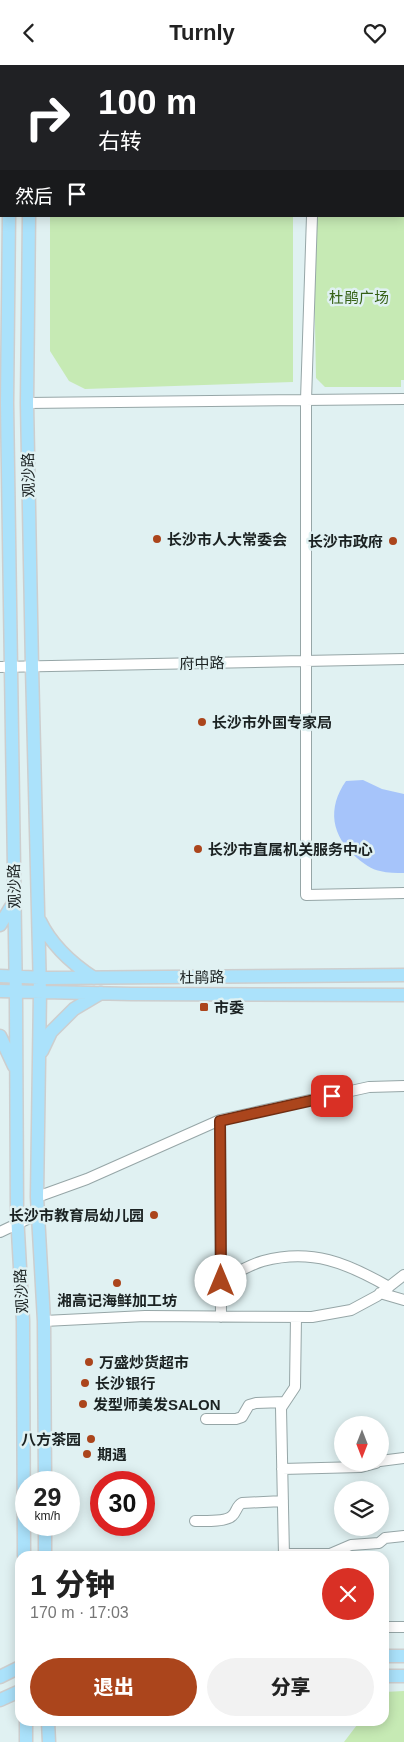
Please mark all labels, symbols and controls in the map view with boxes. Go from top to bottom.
icon: back [15,19,43,47]
icon: heart [361,19,389,47]
text: Turnly [169,20,235,45]
text: 100 m [98,82,197,121]
icon: right [15,85,80,150]
text: 右转 [98,129,142,154]
icon: arrive [63,180,91,208]
text: 然后 [15,186,53,207]
park label: 杜鹃广场 [329,289,389,306]
street label: 观沙路 [19,452,37,498]
place label: 长沙市人大常委会 [167,531,287,548]
marker: 长沙市人大常委会 [151,533,163,545]
place label: 长沙市政府 [308,533,383,550]
marker: 长沙市政府 [387,535,399,547]
street label: 府中路 [179,654,225,672]
place label: 长沙市外国专家局 [212,714,332,731]
marker: 长沙市外国专家局 [196,716,208,728]
place label: 长沙市直属机关服务中心 [208,841,373,858]
marker: 长沙市直属机关服务中心 [192,843,204,855]
street label: 观沙路 [5,863,23,909]
street label: 杜鹃路 [179,968,225,986]
place label: 市委 [214,999,244,1016]
marker: 市委 [198,1001,210,1013]
pin [311,1075,353,1117]
icon: arrive [318,1082,346,1110]
place label: 长沙市教育局幼儿园 [9,1207,144,1224]
marker: 长沙市教育局幼儿园 [148,1209,160,1221]
position arrow [194,1254,246,1306]
street label: 观沙路 [11,1268,31,1314]
marker: 湘高记海鲜加工坊 [111,1277,123,1289]
place label: 湘高记海鲜加工坊 [57,1292,177,1309]
place label: 万盛炒货超市 [99,1354,189,1371]
marker: 万盛炒货超市 [83,1356,95,1368]
place label: 长沙银行 [95,1375,155,1392]
marker: 长沙银行 [79,1377,91,1389]
place label: 发型师美发SALON [93,1396,221,1413]
marker: 发型师美发SALON [77,1398,89,1410]
north arrow [334,1416,389,1471]
map controls [334,1416,389,1536]
place label: 八方茶园 [21,1431,81,1448]
marker: 八方茶园 [85,1433,97,1445]
place label: 期遇 [97,1446,127,1463]
marker: 期遇 [81,1448,93,1460]
speed limit sign: 30 [90,1471,155,1536]
button: layers [334,1481,389,1536]
text: 29 [34,1483,61,1511]
text: km/h [34,1509,61,1523]
text: 1 分钟 [30,1568,115,1601]
button: close [322,1568,374,1620]
text: 170 m · 17:03 [30,1604,129,1621]
button: 退出 [30,1658,197,1716]
button: 分享 [207,1658,374,1716]

